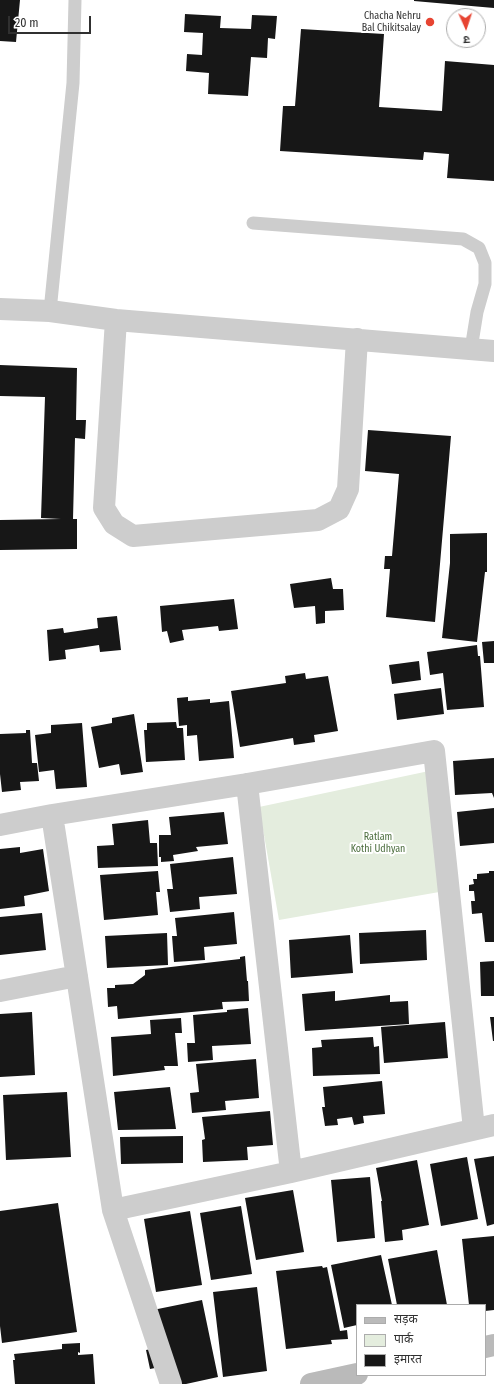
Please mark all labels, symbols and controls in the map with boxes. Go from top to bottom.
scale bar [10,8,93,34]
north arrow [446,8,486,48]
place label: Chacha Nehru Bal Chikitsalay [362,10,421,34]
text: 20 m [15,16,39,30]
marker: Chacha Nehru Bal Chikitsalay [424,16,436,28]
text: उ [463,33,470,46]
park label: Ratlam Kothi Udhyan [351,831,405,854]
legend [356,1304,486,1376]
text: सड़क [394,1312,418,1326]
text: पार्क [394,1332,413,1346]
text: इमारत [394,1352,422,1366]

